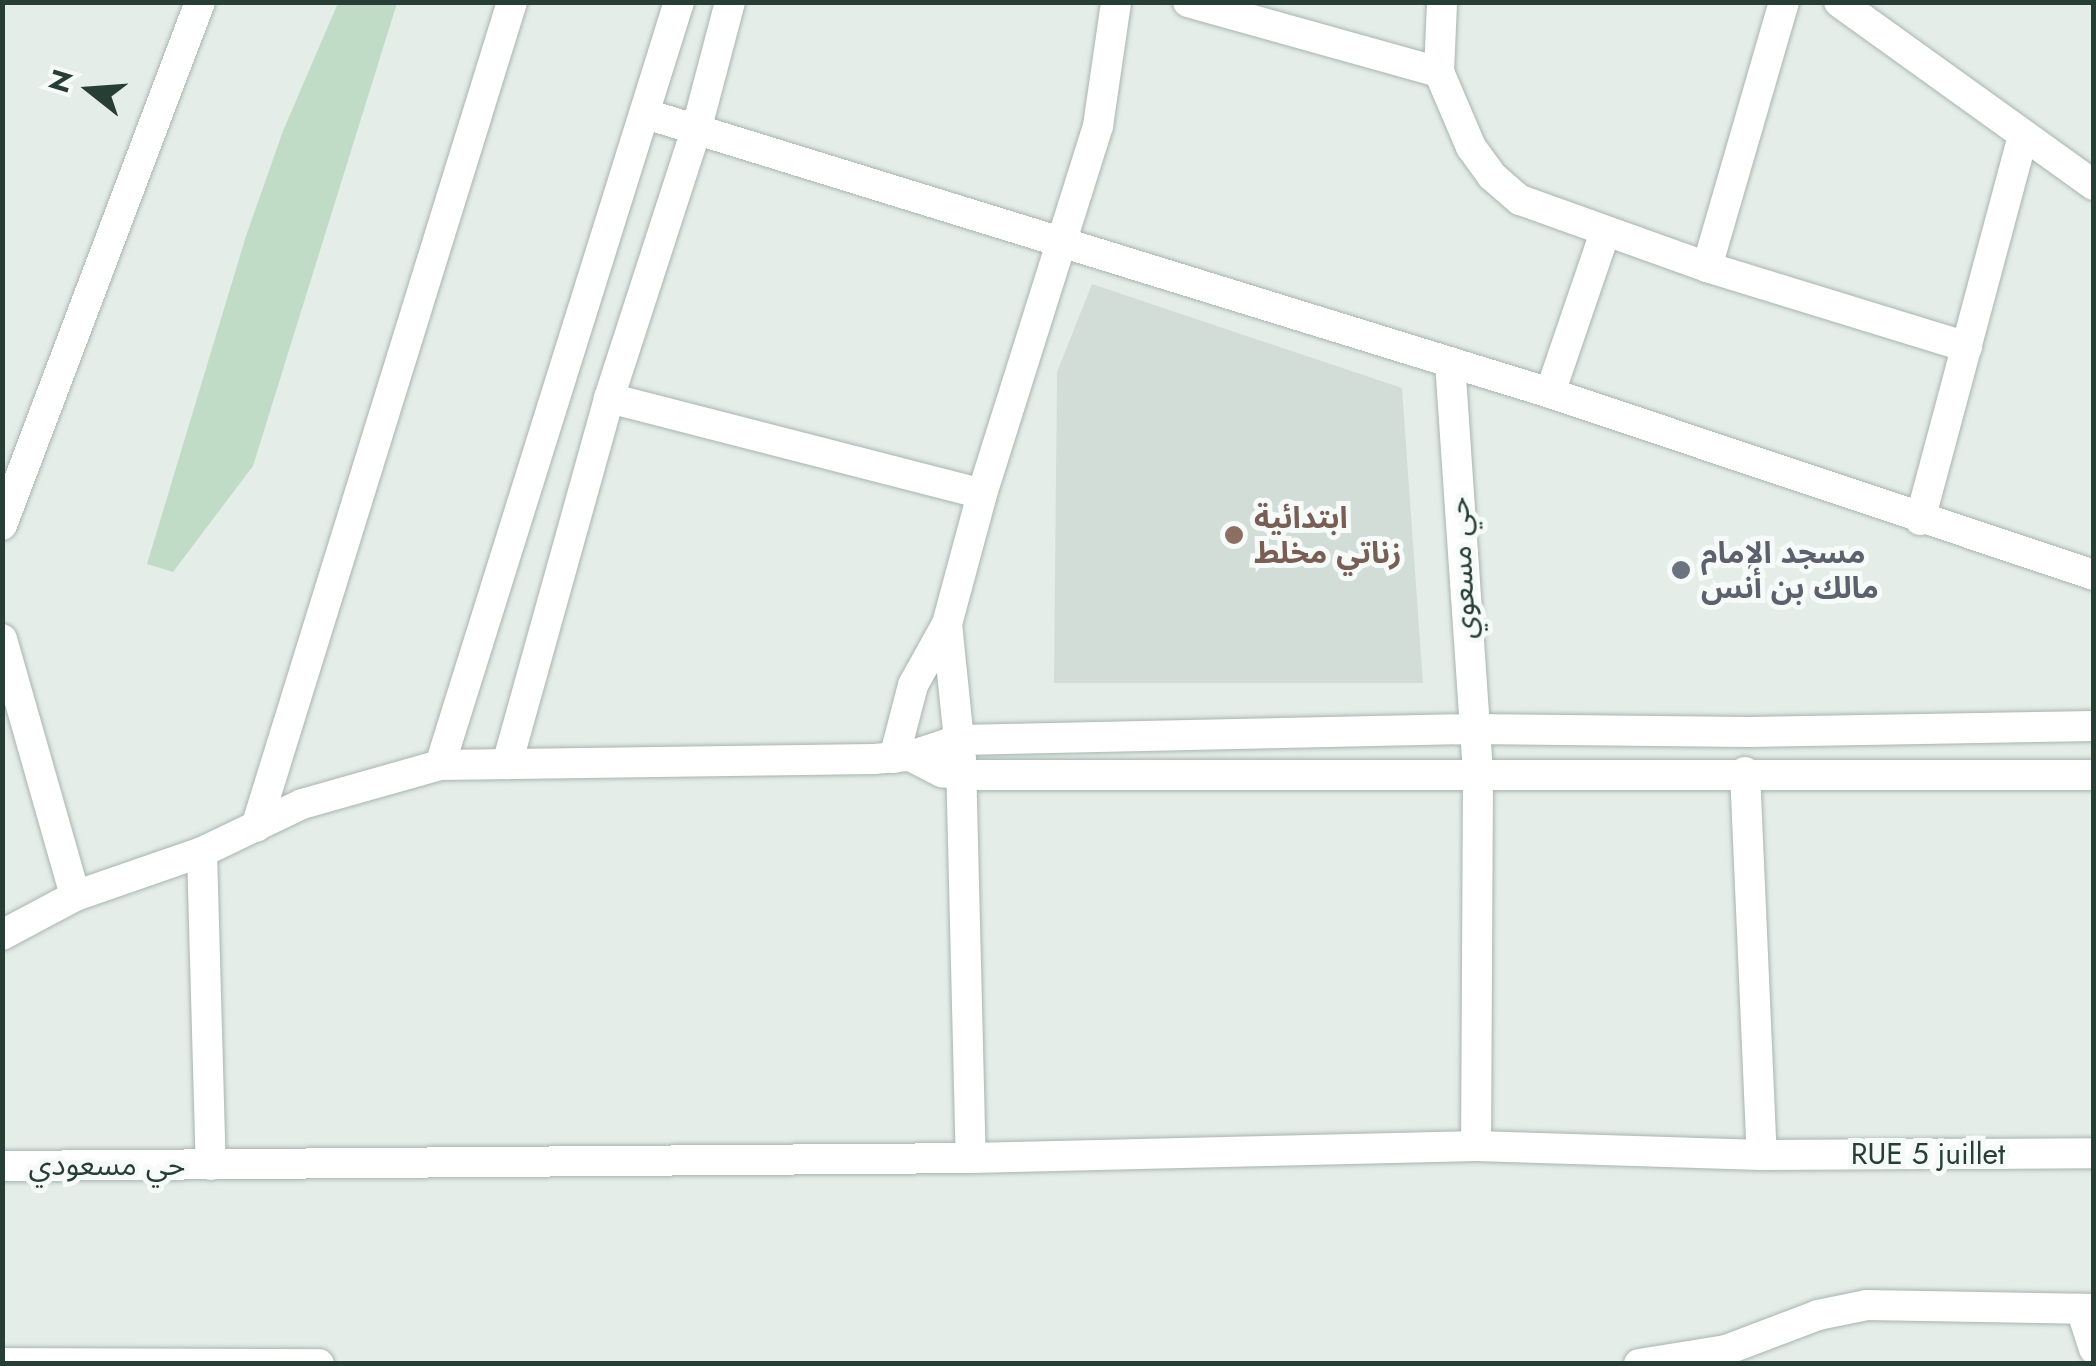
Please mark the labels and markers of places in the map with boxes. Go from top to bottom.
place label: ابتدائية زناتي مخلط [1254,500,1401,570]
marker: ابتدائية زناتي مخلط [1223,524,1245,546]
place label: مسجد الإمام مالك بن أنس [1701,535,1879,606]
marker: مسجد الإمام مالك بن أنس [1670,559,1692,581]

